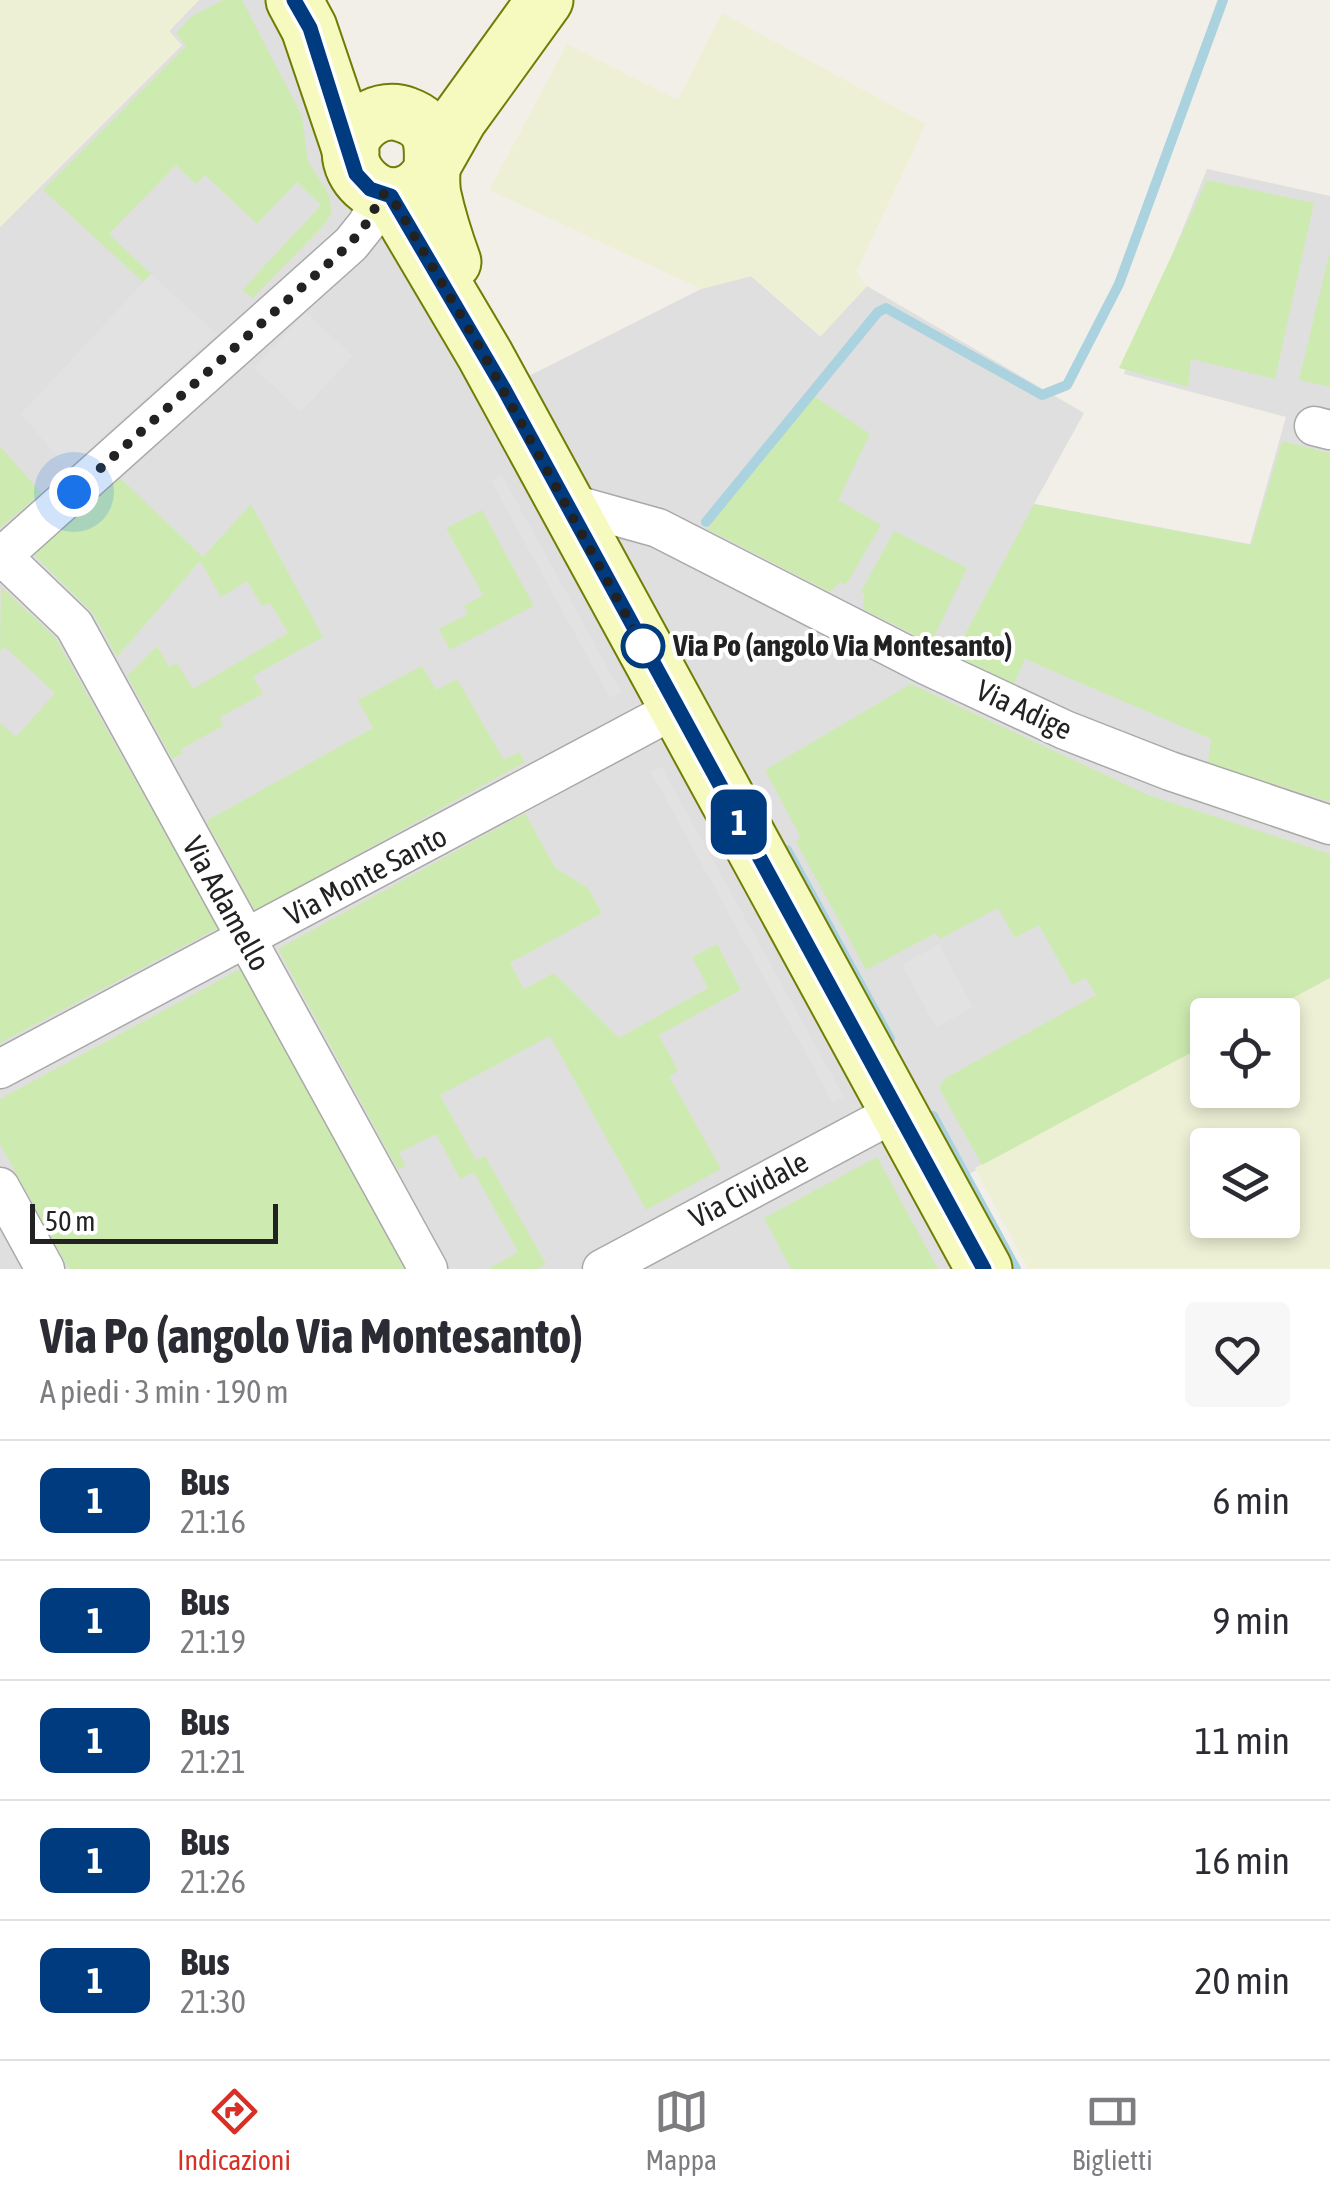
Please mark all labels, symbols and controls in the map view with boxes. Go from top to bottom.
your location [49,467,99,517]
marker: Via Po (angolo Via Montesanto) [622,625,664,667]
place label: Via Po (angolo Via Montesanto) [672,628,1012,662]
street label: Via Adige [971,672,1078,746]
line badge: 1 [706,790,772,854]
text: 1 [731,802,747,842]
street label: Via Monte Santo [279,818,452,932]
street label: Via Adamello [176,831,277,976]
map controls [1190,998,1300,1238]
button: locate [1190,998,1300,1108]
button: layers [1190,1128,1300,1238]
street label: Via Cividale [684,1144,813,1234]
scale bar [30,1199,278,1244]
text: 50 m [45,1205,95,1237]
button: heart [1185,1302,1290,1407]
text: Via Po (angolo Via Montesanto) [40,1308,583,1363]
text: A piedi · 3 min · 190 m [40,1373,289,1410]
text: Bus [180,1460,230,1503]
text: 6 min [1212,1479,1290,1522]
text: 1 [87,1480,103,1520]
text: 21:16 [180,1503,246,1540]
text: Bus [180,1580,230,1623]
text: 9 min [1212,1599,1290,1642]
text: 1 [87,1600,103,1640]
text: 21:19 [180,1623,246,1660]
text: Bus [180,1700,230,1743]
text: 11 min [1195,1719,1290,1762]
text: 1 [87,1720,103,1760]
text: 21:21 [180,1743,246,1780]
text: Bus [180,1820,230,1863]
text: 16 min [1195,1839,1290,1882]
text: 1 [87,1840,103,1880]
text: 21:26 [180,1863,246,1900]
text: Bus [180,1940,230,1983]
text: 20 min [1195,1959,1290,2002]
text: 1 [87,1960,103,2000]
text: 21:30 [180,1983,246,2020]
tab: Indicazioni [177,2084,291,2176]
tab: Mappa [646,2084,717,2176]
tab: Biglietti [1072,2084,1153,2176]

